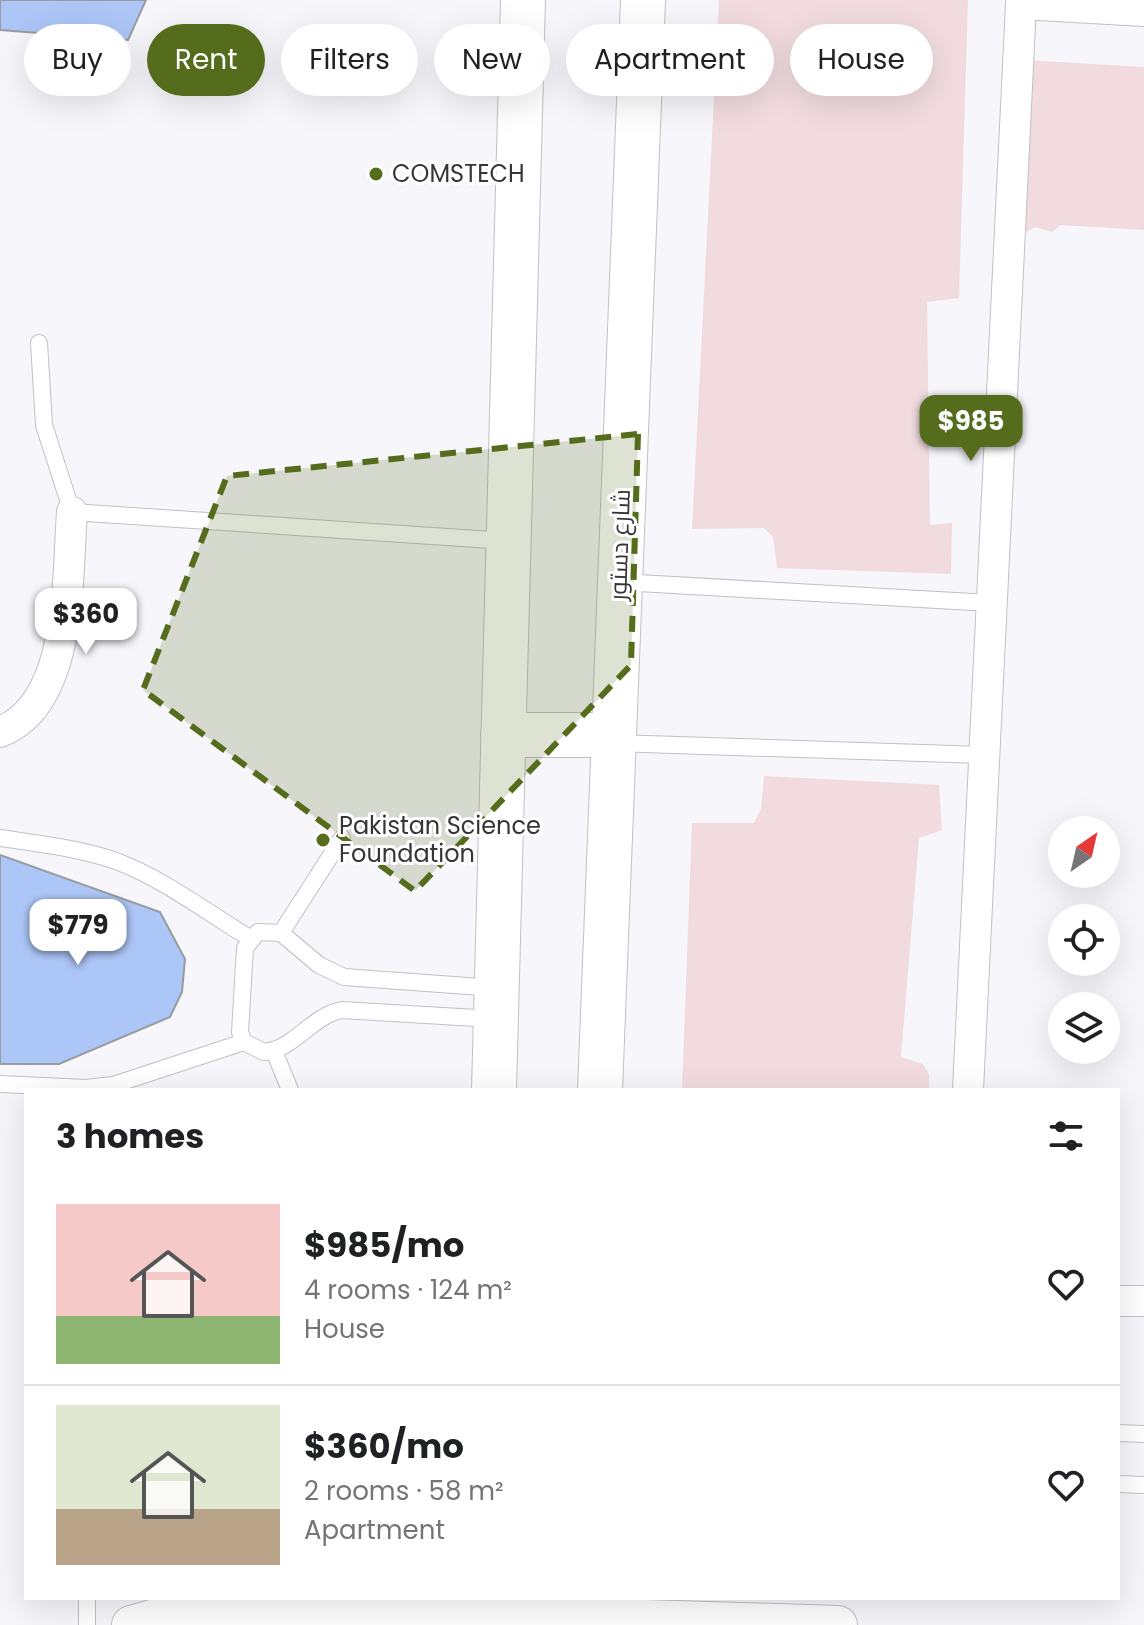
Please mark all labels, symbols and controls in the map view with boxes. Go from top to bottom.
chip: Buy [24,24,131,96]
chip: Rent [147,24,265,96]
chip: Filters [281,24,418,96]
chip: New [434,24,550,96]
chip: Apartment [566,24,774,96]
chip: House [790,24,933,96]
place label: COMSTECH [392,157,525,190]
marker: COMSTECH [367,165,385,183]
pin: $985 [924,395,1018,463]
text: $985 [938,403,1004,439]
street label: شارع دستور [601,489,638,603]
pin: $360 [39,588,133,656]
text: $360 [53,596,119,632]
place label: Pakistan Science Foundation [339,809,541,870]
north arrow [1048,816,1120,888]
map controls [1048,816,1120,1064]
marker: Pakistan Science Foundation [314,831,332,849]
pin: $779 [31,899,125,967]
button: locate [1048,904,1120,976]
text: $779 [48,907,108,943]
button: layers [1048,992,1120,1064]
text: 3 homes [56,1112,204,1160]
icon: filters [1044,1114,1088,1158]
text: $985/mo [304,1221,464,1269]
icon: home [120,1236,216,1332]
icon: heart [1044,1262,1088,1306]
text: 4 rooms · 124 m² [304,1272,512,1308]
text: House [304,1311,385,1347]
text: $360/mo [304,1422,464,1470]
icon: home [120,1437,216,1533]
icon: heart [1044,1463,1088,1507]
text: 2 rooms · 58 m² [304,1473,504,1509]
text: Apartment [304,1512,445,1548]

